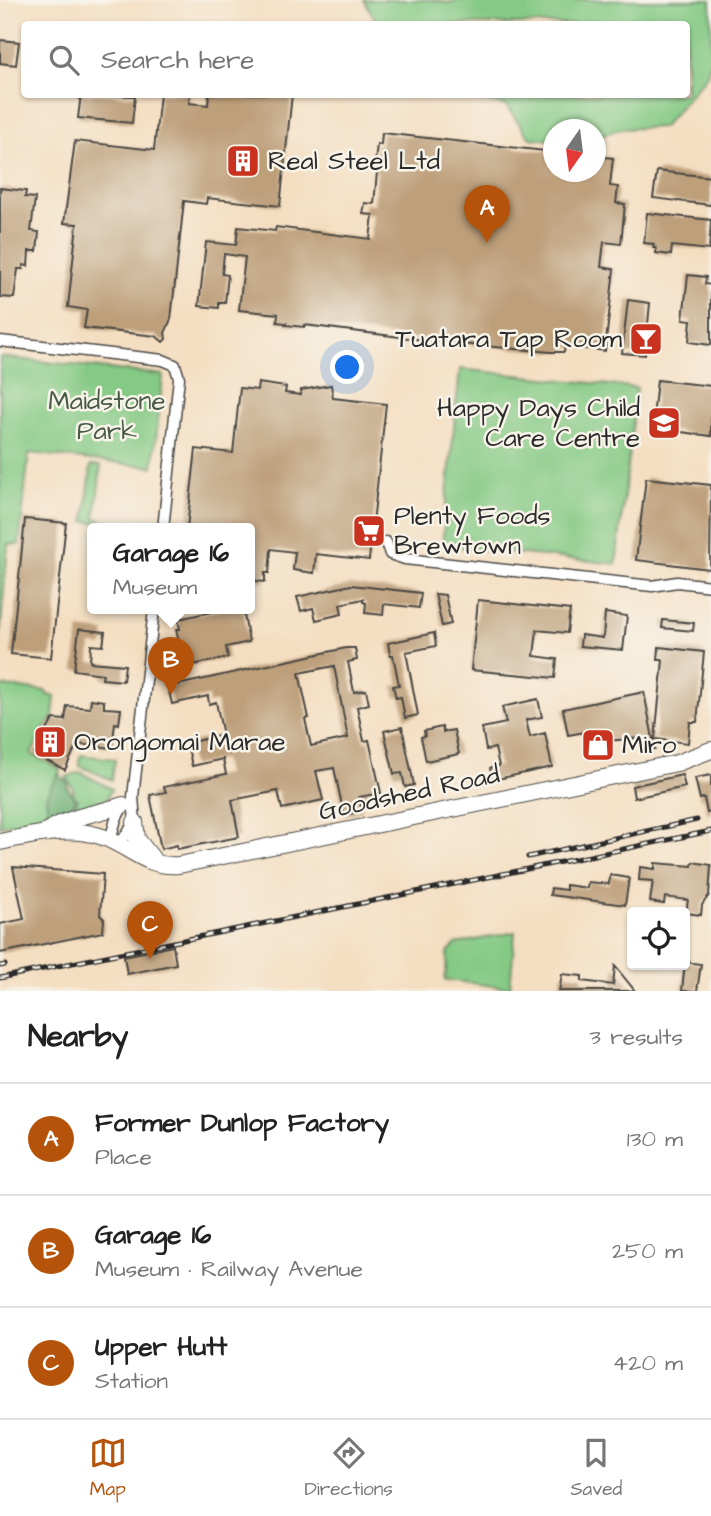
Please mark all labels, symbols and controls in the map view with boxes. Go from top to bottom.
search box [21,21,690,98]
icon: search [45,41,83,79]
text: Search here [101,42,254,78]
north arrow [543,119,606,182]
building icon: Real Steel Ltd [224,142,262,180]
place label: Real Steel Ltd [268,143,440,179]
pin: A [464,185,510,243]
bar icon: Tuatara Tap Room [627,320,665,358]
place label: Tuatara Tap Room [395,321,623,357]
your location [330,350,364,384]
park label: Maidstone Park [48,383,166,449]
place label: Happy Days Child Care Centre [437,390,640,456]
school or university icon: Happy Days Child Care Centre [645,404,683,442]
place label: Plenty Foods Brewtown [394,498,551,564]
supermarket icon: Plenty Foods Brewtown [350,512,388,550]
popup [87,523,255,614]
text: Garage 16 [113,535,229,571]
text: Museum [113,571,197,603]
pin: B [148,637,194,695]
building icon: Orongomai Marae [31,723,69,761]
place label: Orongomai Marae [74,724,286,762]
shop icon: Miro [579,726,617,764]
place label: Miro [622,727,677,763]
street label: Goodshed Road [315,756,503,830]
pin: C [127,901,173,959]
map controls [627,907,690,970]
button: locate [627,907,690,970]
text: Nearby [28,1016,128,1058]
text: 3 results [589,1021,683,1053]
text: Former Dunlop Factory [95,1105,389,1141]
text: A [44,1123,58,1155]
text: 130 m [627,1123,683,1155]
text: Place [95,1141,152,1173]
text: Garage 16 [95,1217,211,1253]
text: B [43,1235,59,1267]
text: 250 m [612,1235,683,1267]
text: Museum · Railway Avenue [95,1253,363,1285]
text: Upper Hutt [95,1329,227,1365]
text: C [43,1347,59,1379]
text: 420 m [613,1347,683,1379]
text: Station [95,1365,168,1397]
tab: Map [89,1434,127,1503]
tab: Directions [304,1434,393,1503]
tab: Saved [570,1434,622,1503]

